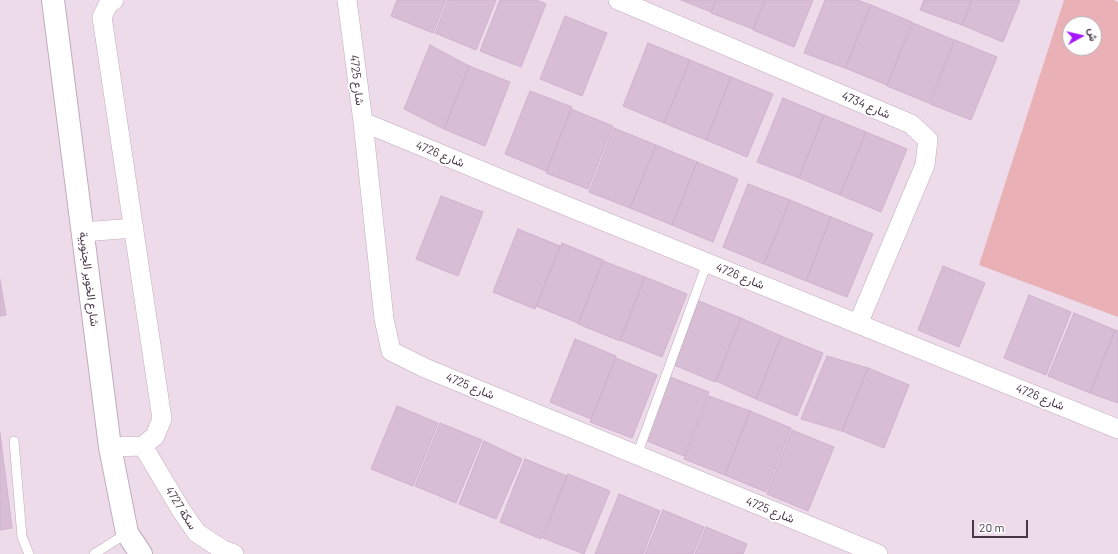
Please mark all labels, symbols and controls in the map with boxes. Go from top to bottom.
north arrow [1062,16,1102,56]
text: ش [1086,27,1101,42]
street label: 4725 شارع [347,54,367,106]
street label: 4734 شارع [840,88,892,122]
street label: 4726 شارع [414,138,466,170]
street label: شارع الخوير الجنوبية [76,231,102,327]
street label: 4726 شارع [714,260,766,292]
street label: 4725 شارع [444,370,496,402]
street label: 4726 شارع [1014,381,1066,413]
street label: سكة 4727 [162,484,200,532]
street label: 4725 شارع [744,494,796,526]
scale bar [974,512,1030,538]
text: 20 m [979,520,1005,534]

